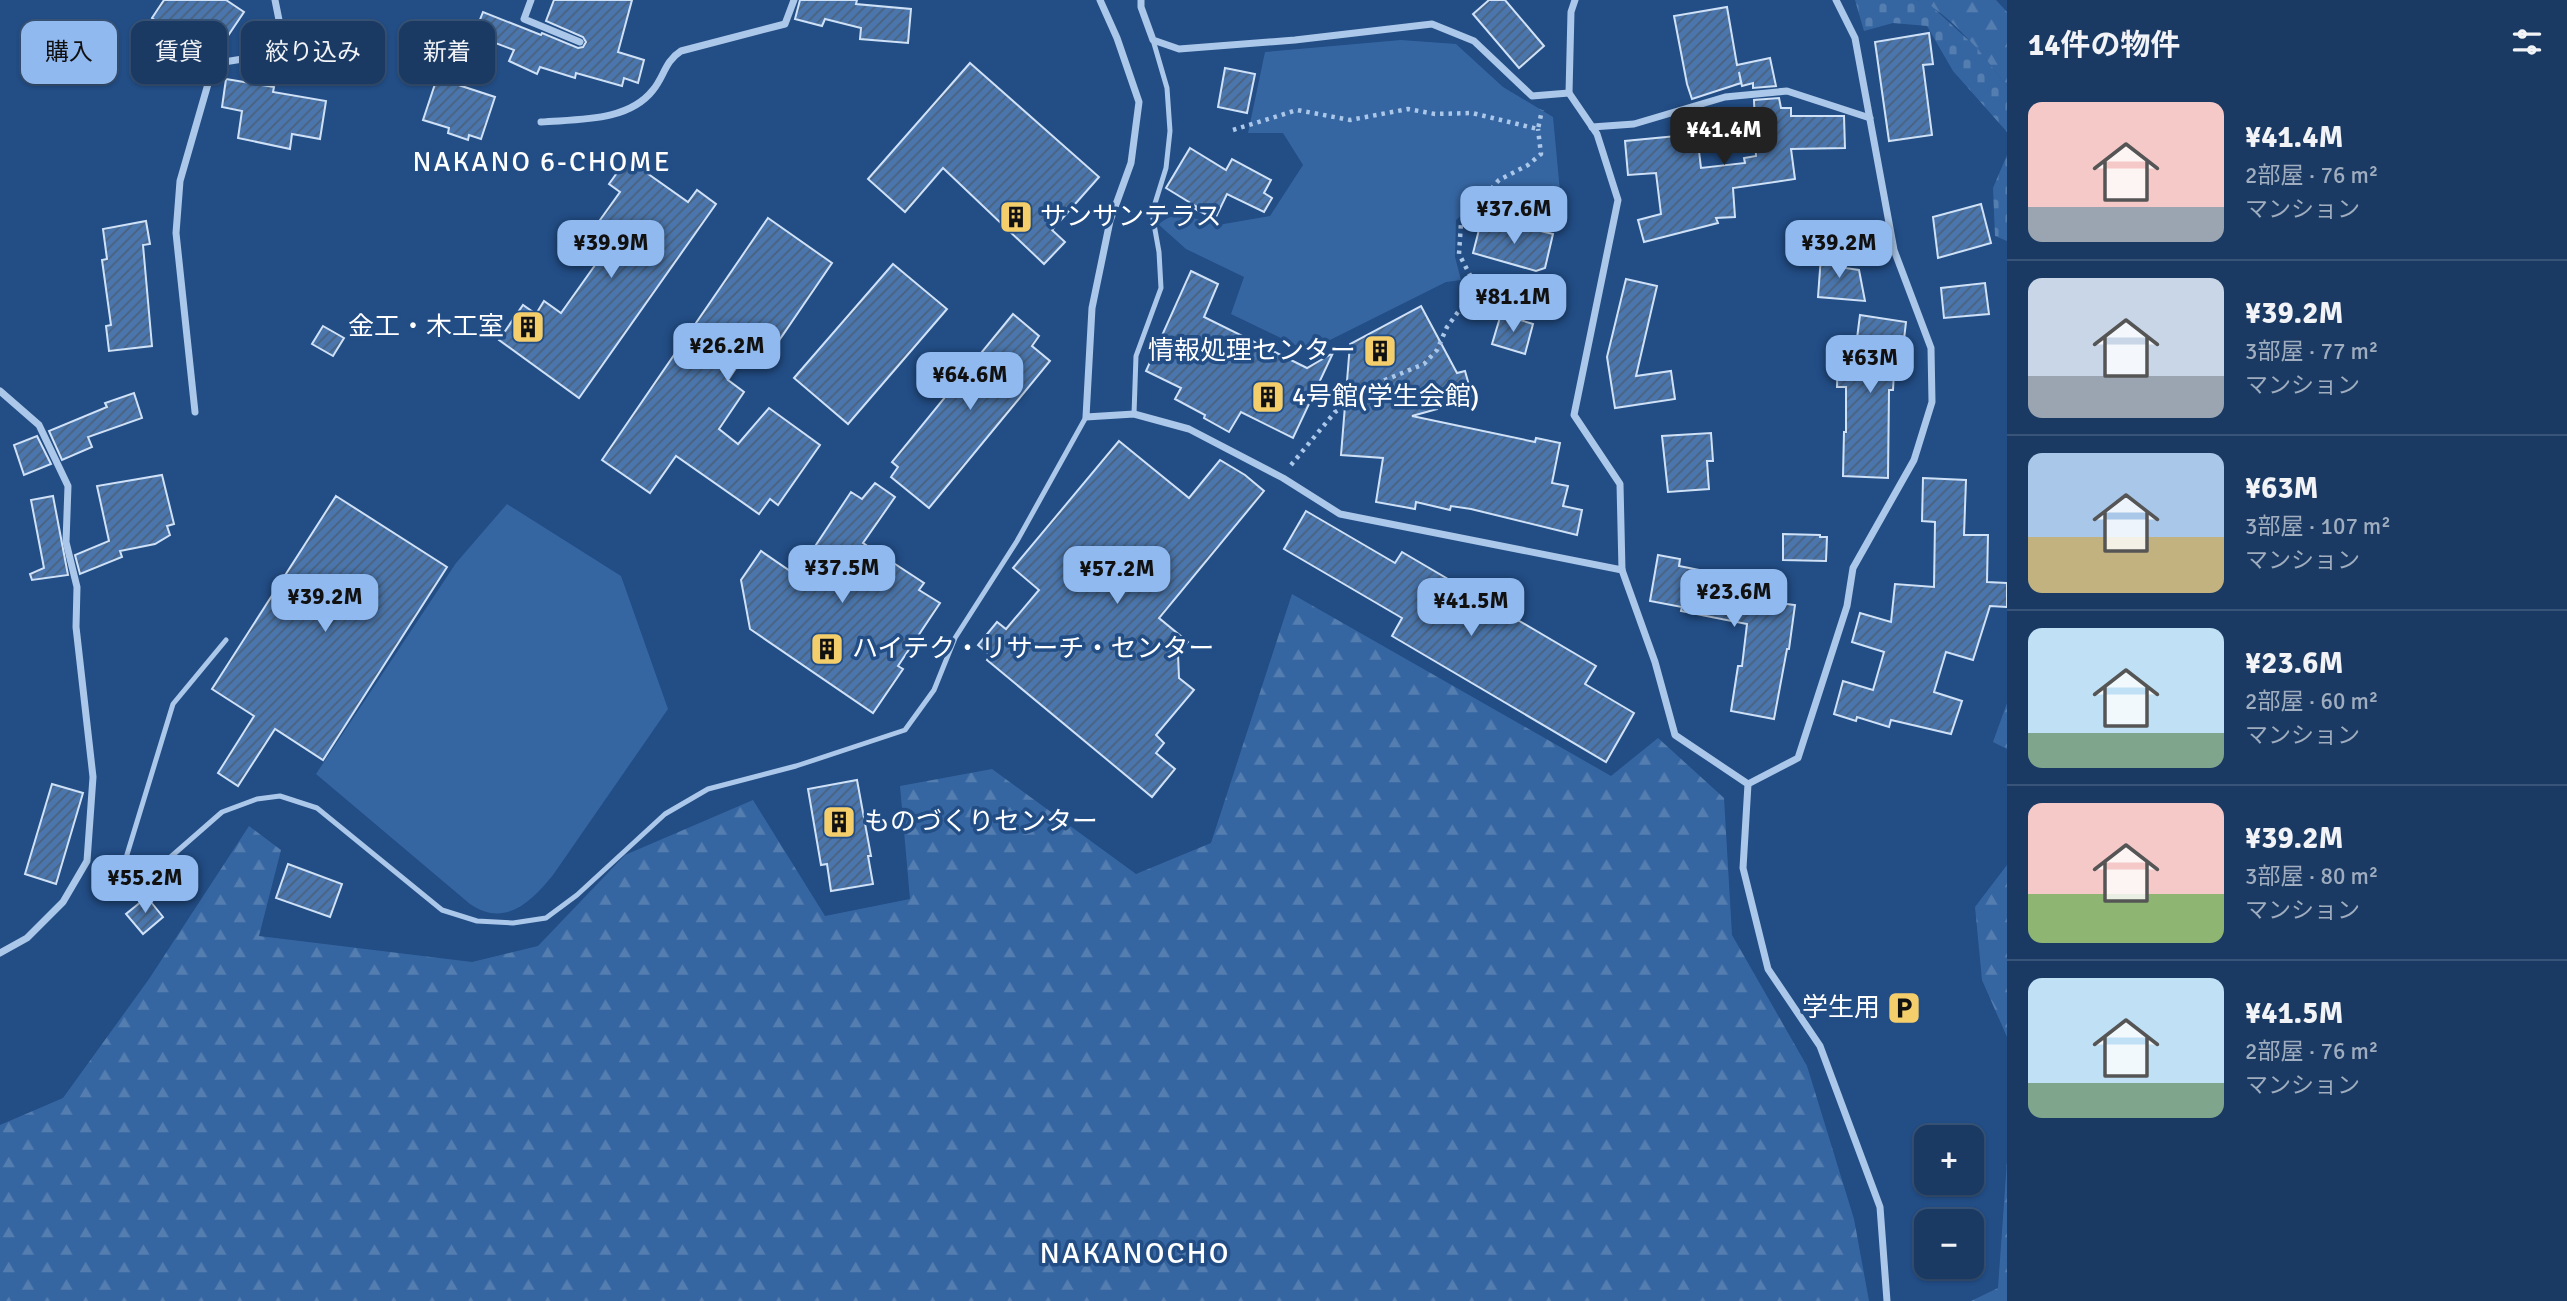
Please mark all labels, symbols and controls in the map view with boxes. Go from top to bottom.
chip: 購入 [21,21,117,84]
chip: 賃貸 [131,21,227,84]
chip: 絞り込み [241,21,385,84]
chip: 新着 [399,21,495,84]
icon: filters [2508,23,2546,61]
text: 14件の物件 [2028,27,2180,64]
pin: ¥41.4M [1667,108,1781,167]
text: ¥41.4M [1686,115,1762,144]
text: ¥41.4M [2245,119,2343,156]
icon: home [2084,130,2168,214]
district label: NAKANO 6-CHOME [412,145,672,179]
text: 2部屋 · 76 m² [2245,161,2378,190]
pin: ¥37.6M [1457,187,1571,246]
text: ¥37.6M [1476,194,1552,223]
text: マンション [2245,195,2360,224]
building icon: サンサンテラス [997,198,1035,236]
place label: サンサンテラス [1040,201,1221,233]
pin: ¥39.9M [554,220,668,280]
pin: ¥39.2M [1782,220,1896,280]
text: ¥39.9M [573,228,649,257]
text: ¥39.2M [1801,228,1877,257]
pin: ¥81.1M [1456,274,1570,334]
text: ¥81.1M [1475,282,1551,311]
text: ¥39.2M [2245,295,2343,332]
icon: home [2084,306,2168,390]
building icon: 金工・木工室 [509,308,547,346]
place label: 金工・木工室 [348,311,504,343]
pin: ¥26.2M [670,324,784,383]
text: ¥26.2M [689,331,765,360]
building icon: 情報処理センター [1361,332,1399,370]
place label: 情報処理センター [1148,335,1356,367]
pin: ¥63M [1829,336,1911,395]
text: 3部屋 · 77 m² [2245,337,2378,366]
text: ¥63M [1842,343,1898,372]
pin: ¥64.6M [913,352,1027,412]
text: ¥64.6M [932,360,1008,389]
text: マンション [2245,371,2360,400]
building icon: 4号館(学生会館) [1249,378,1287,416]
place label: 4号館(学生会館) [1292,381,1479,413]
text: ¥63M [2245,470,2319,507]
icon: home [2084,481,2168,565]
text: 3部屋 · 107 m² [2245,512,2391,541]
pin: ¥37.5M [785,546,899,605]
pin: ¥57.2M [1060,546,1174,606]
text: マンション [2245,546,2360,575]
text: ¥37.5M [804,553,880,582]
text: ¥57.2M [1079,554,1155,583]
pin: ¥23.6M [1677,570,1791,629]
pin: ¥39.2M [268,574,382,634]
text: ¥23.6M [1696,577,1772,606]
pin: ¥41.5M [1414,578,1528,638]
text: ¥39.2M [287,582,363,611]
text: ¥41.5M [1433,586,1509,615]
building icon: ハイテク・リサーチ・センター [808,630,846,668]
place label: ハイテク・リサーチ・センター [852,633,1214,665]
text: ¥23.6M [2245,645,2343,682]
icon: home [2084,656,2168,740]
text: 2部屋 · 60 m² [2245,687,2378,716]
text: マンション [2245,721,2360,750]
building icon: ものづくりセンター [820,803,858,841]
place label: ものづくりセンター [864,806,1098,838]
text: ¥39.2M [2245,820,2343,857]
icon: home [2084,831,2168,915]
pin: ¥55.2M [88,856,202,915]
text: 3部屋 · 80 m² [2245,862,2378,891]
text: ¥55.2M [107,863,183,892]
text: マンション [2245,896,2360,925]
parking icon: 学生用 [1885,989,1923,1027]
place label: 学生用 [1802,992,1880,1024]
text: ¥41.5M [2245,995,2343,1032]
icon: home [2084,1006,2168,1090]
text: 2部屋 · 76 m² [2245,1037,2378,1066]
text: マンション [2245,1071,2360,1100]
map controls [1914,1125,1984,1279]
button: + [1914,1125,1984,1195]
button: − [1914,1209,1984,1279]
district label: NAKANOCHO [1039,1235,1231,1272]

